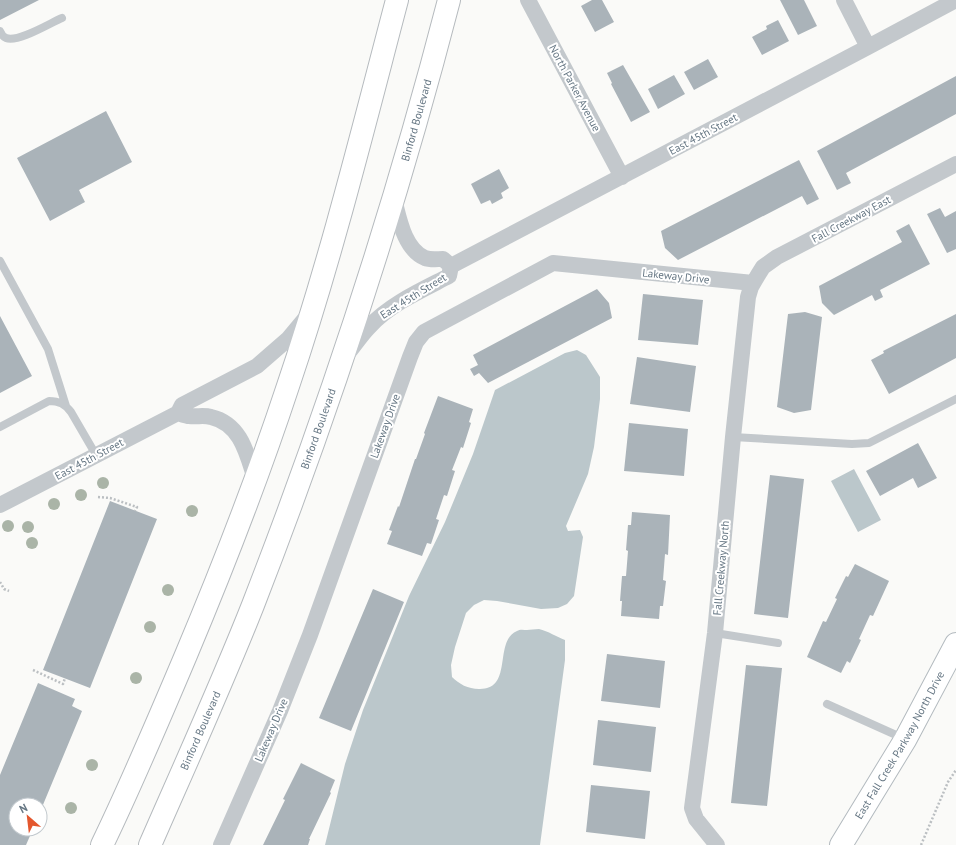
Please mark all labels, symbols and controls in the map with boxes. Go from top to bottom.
street label: North Parker Avenue [546,42,604,134]
street label: Binford Boulevard [398,77,435,163]
street label: East 45th Street [666,110,740,158]
street label: Fall Creekway East [809,192,893,246]
street label: Lakeway Drive [642,266,711,287]
street label: East 45th Street [377,270,449,322]
street label: Binford Boulevard [297,387,339,471]
street label: Lakeway Drive [367,392,403,460]
street label: East 45th Street [52,435,126,483]
street label: Fall Creekway North [710,520,732,616]
street label: East Fall Creek Parkway North Drive [852,668,948,821]
street label: Binford Boulevard [177,689,224,772]
street label: Lakeway Drive [251,696,291,764]
north arrow [8,797,48,837]
text: N [17,800,30,816]

